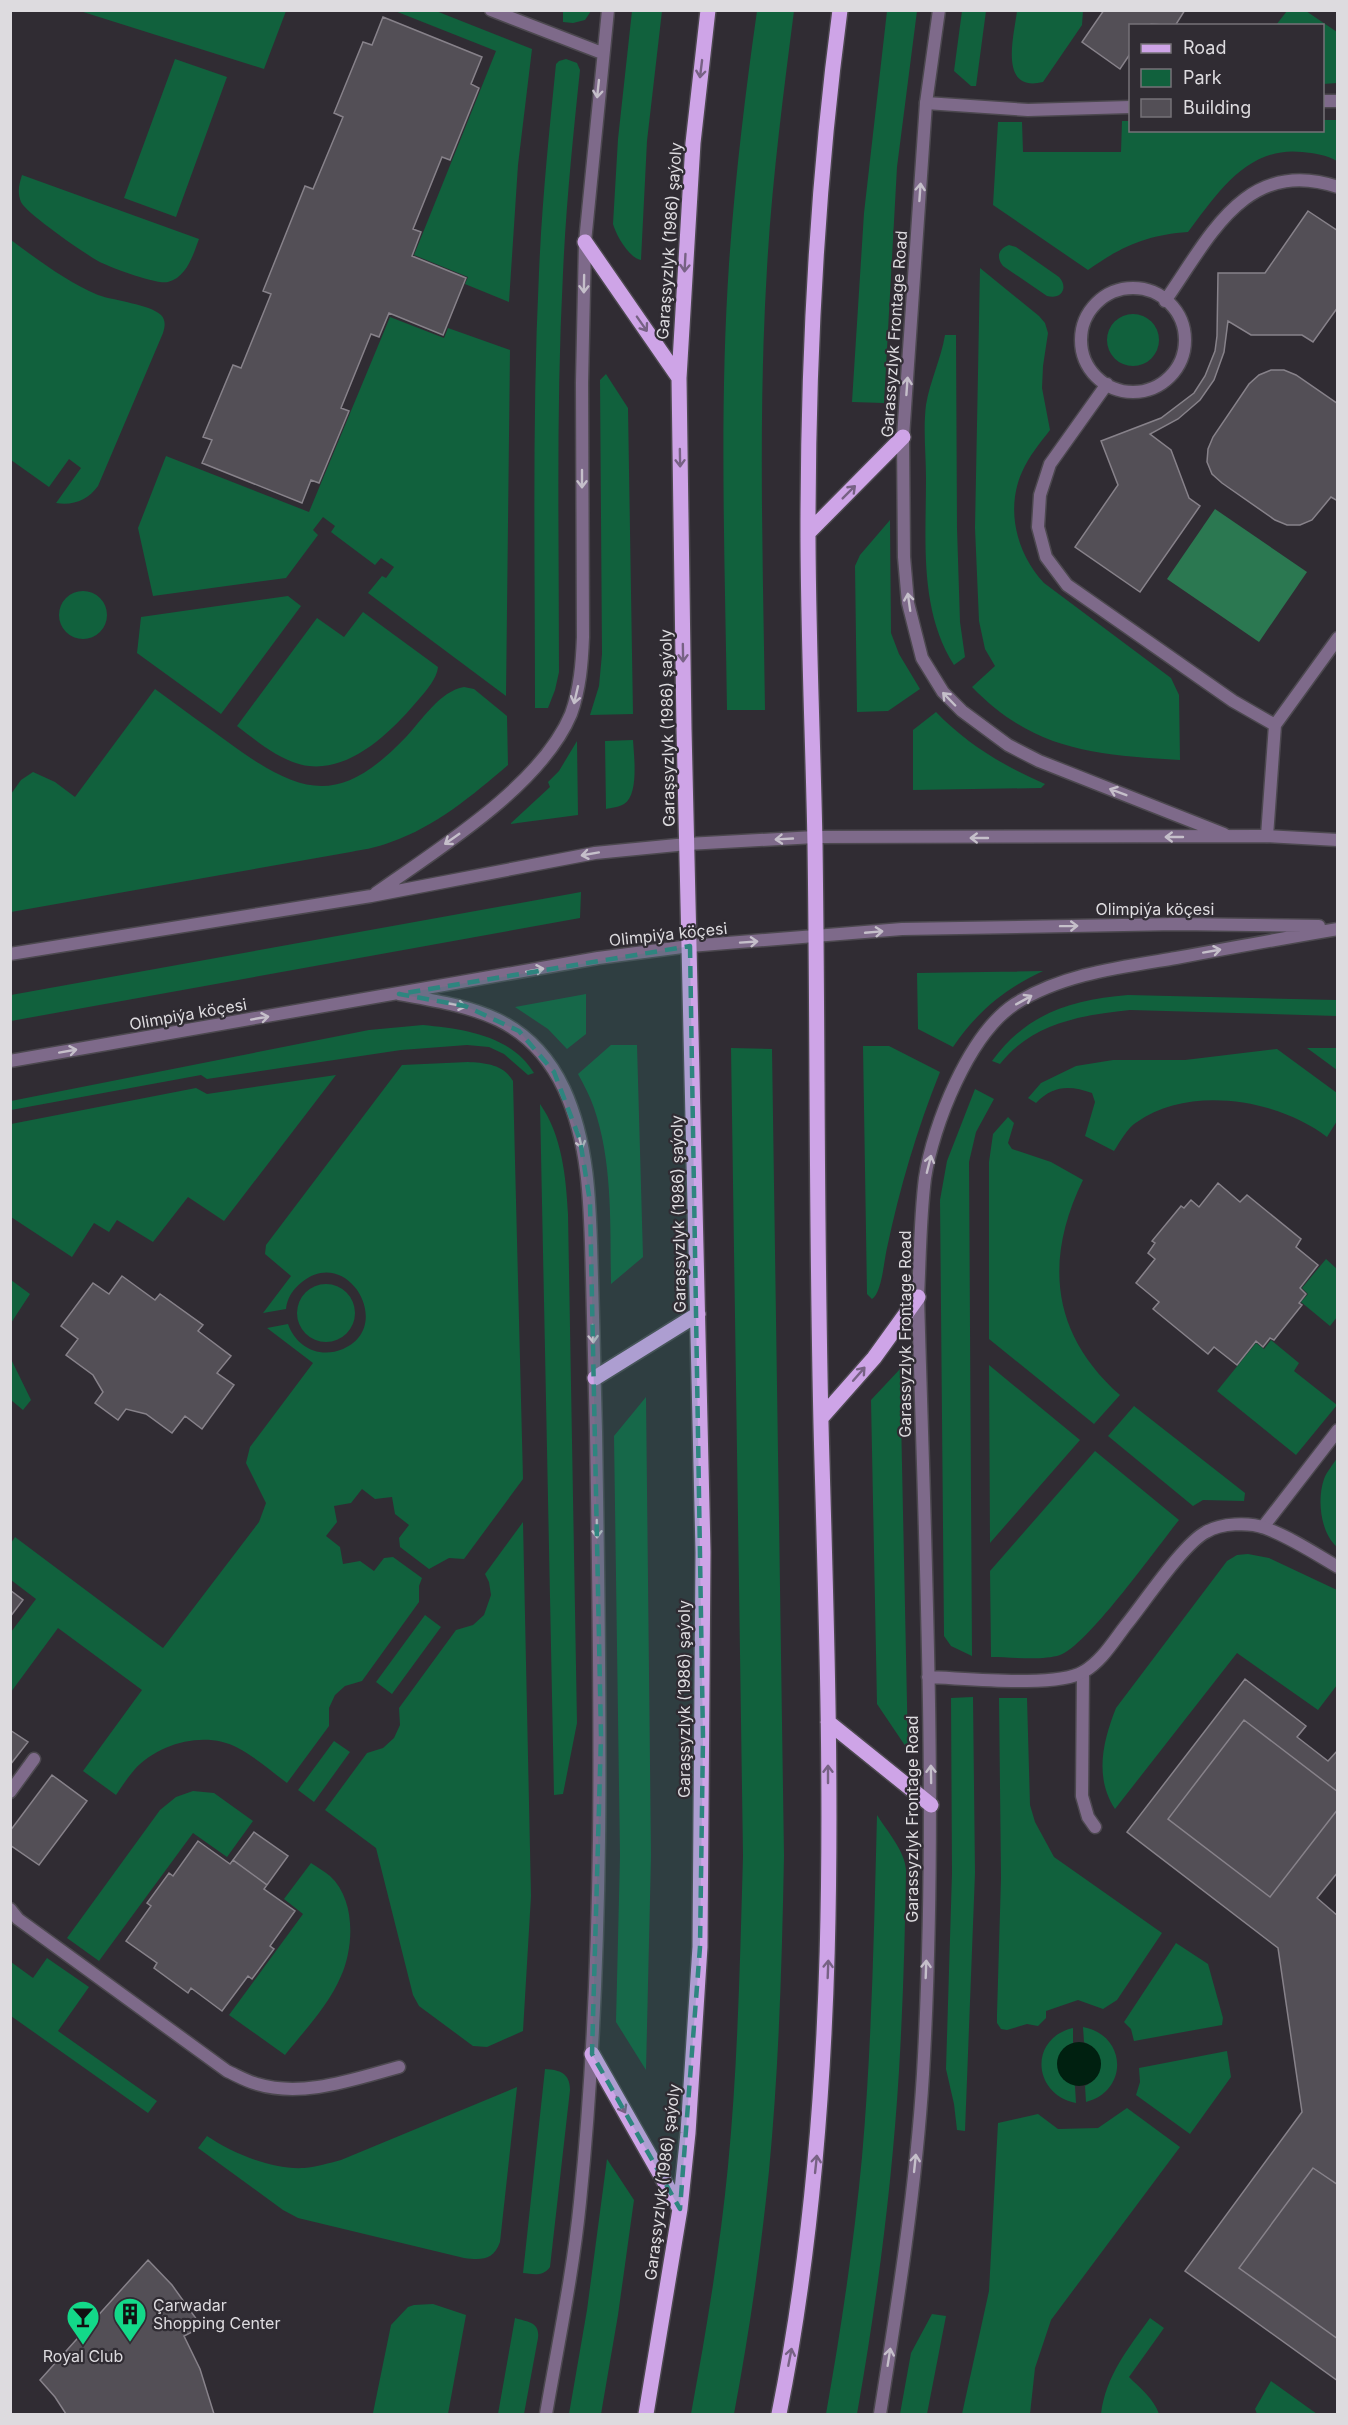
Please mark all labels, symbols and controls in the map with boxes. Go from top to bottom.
legend [1129,24,1324,132]
text: Road [1183,37,1226,58]
one-way arrow [695,58,706,78]
text: Park [1183,67,1222,88]
one-way arrow [592,79,603,99]
text: Building [1183,97,1251,118]
street label: Garaşsyzlyk (1986) şaýoly [652,142,686,340]
one-way arrow [914,182,925,202]
street label: Garassyzlyk Frontage Road [877,230,911,438]
one-way arrow [679,252,690,272]
one-way arrow [578,273,590,293]
one-way arrow [636,316,648,332]
one-way arrow [901,377,912,397]
one-way arrow [674,447,686,467]
one-way arrow [576,468,588,488]
one-way arrow [842,484,857,499]
one-way arrow [903,592,914,612]
street label: Garaşsyzlyk (1986) şaýoly [655,629,679,827]
one-way arrow [677,642,689,662]
one-way arrow [570,685,582,704]
one-way arrow [942,691,956,706]
one-way arrow [1109,786,1128,797]
one-way arrow [1165,831,1185,843]
one-way arrow [970,832,990,844]
one-way arrow [444,833,460,845]
one-way arrow [775,833,795,844]
one-way arrow [581,849,600,860]
street label: Olimpiýa köçesi [1096,899,1214,919]
street label: Olimpiýa köçesi [608,918,728,950]
one-way arrow [1059,920,1079,932]
one-way arrow [864,926,884,937]
one-way arrow [739,936,759,947]
one-way arrow [1201,945,1221,956]
one-way arrow [525,964,544,975]
street label: Olimpiýa köçesi [128,994,248,1034]
one-way arrow [1014,994,1032,1005]
one-way arrow [446,1000,466,1011]
one-way arrow [250,1012,270,1023]
one-way arrow [58,1045,77,1056]
street label: Garaşsyzlyk (1986) şaýoly [666,1115,690,1313]
one-way arrow [574,1130,586,1149]
one-way arrow [923,1155,935,1174]
street label: Garassyzlyk Frontage Road [895,1230,915,1438]
one-way arrow [588,1323,599,1343]
one-way arrow [852,1367,866,1382]
one-way arrow [592,1518,603,1538]
street label: Garaşsyzlyk (1986) şaýoly [674,1600,694,1798]
street label: Garassyzlyk Frontage Road [902,1715,922,1923]
one-way arrow [925,1764,937,1784]
one-way arrow [822,1765,834,1785]
one-way arrow [921,1959,932,1979]
one-way arrow [822,1960,833,1980]
street label: Garaşsyzlyk (1986) şaýoly [640,2083,684,2281]
one-way arrow [616,2095,627,2113]
one-way arrow [811,2154,822,2174]
one-way arrow [910,2154,921,2174]
place label: Çarwadar Shopping Center [153,2295,280,2333]
building icon: Çarwadar Shopping Center [112,2296,148,2343]
bar icon: Royal Club [65,2299,101,2346]
place label: Royal Club [43,2346,123,2366]
one-way arrow [884,2347,895,2367]
one-way arrow [785,2348,796,2367]

